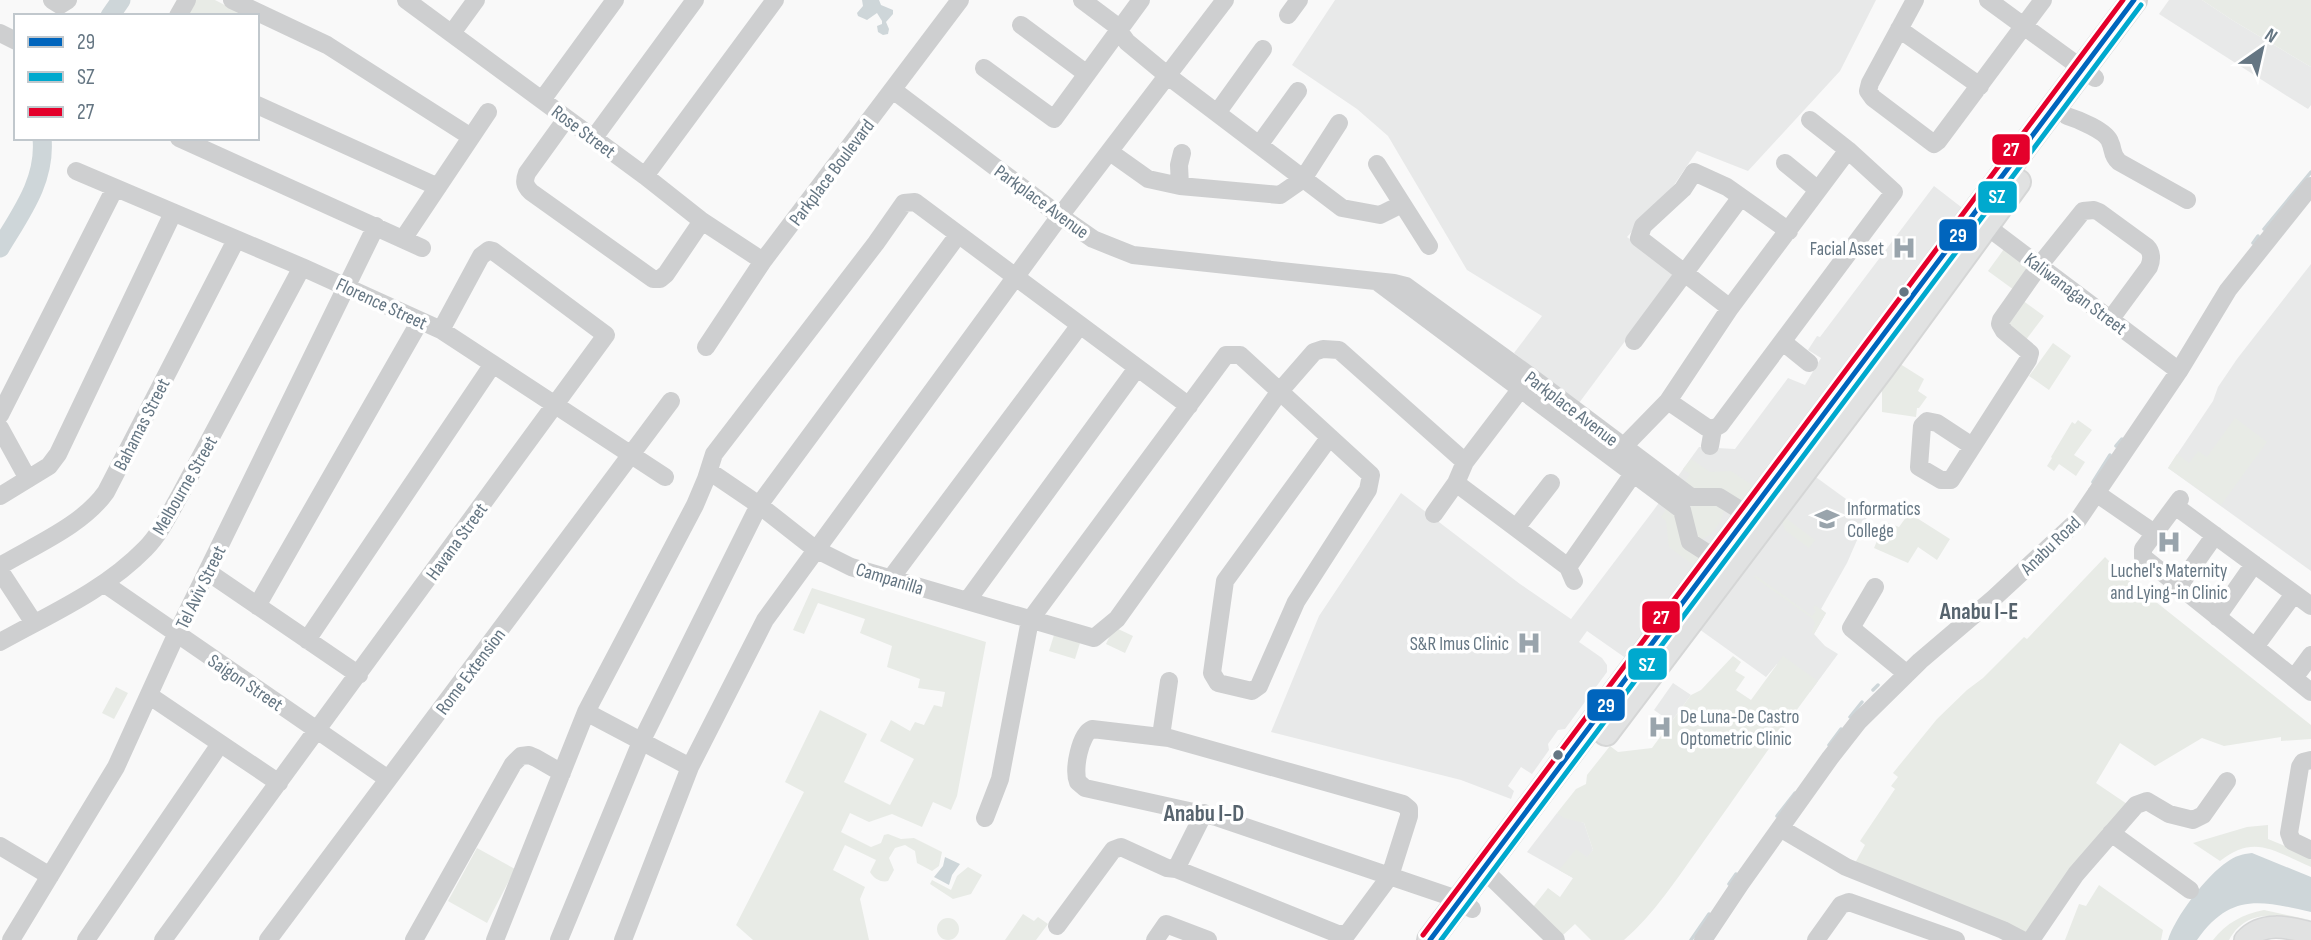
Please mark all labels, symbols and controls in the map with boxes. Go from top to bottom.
legend [14,14,259,140]
north arrow [2227,14,2297,84]
text: N [2260,24,2281,49]
text: 29 [77,30,95,55]
text: SZ [77,65,95,90]
text: 27 [77,100,95,125]
street label: Rose Street [547,101,620,164]
street label: Parkplace Boulevard [785,115,880,231]
line badge: 27 [1991,133,2031,166]
text: 27 [2003,139,2020,162]
street label: Parkplace Avenue [989,160,1093,244]
line badge: SZ [1977,180,2018,214]
text: SZ [1989,186,2006,209]
line badge: 29 [1938,218,1978,252]
text: 29 [1949,225,1967,248]
hospital icon: Facial Asset [1890,234,1918,262]
place label: Facial Asset [1810,238,1884,261]
street label: Kaliwanagan Street [2019,248,2131,340]
street label: Florence Street [332,273,431,336]
unlabelled marker [1897,285,1911,299]
street label: Parkplace Avenue [1520,367,1622,452]
street label: Bahamas Street [109,374,176,475]
street label: Melbourne Street [148,432,223,539]
place label: Informatics College [1847,498,1921,543]
street label: Havana Street [422,499,493,585]
school or university icon: Informatics College [1813,505,1841,533]
street label: Anabu Road [2016,512,2086,581]
hospital icon: Luchel's Maternity and Lying-in Clinic [2155,528,2183,556]
street label: Tel Aviv Street [171,542,231,633]
street label: Campanilla [853,558,926,601]
place label: Luchel's Maternity and Lying-in Clinic [2110,560,2228,605]
district label: Anabu I-E [1939,598,2018,626]
line badge: 27 [1641,600,1681,634]
text: 27 [1653,607,1670,630]
street label: Rome Extension [431,624,511,720]
hospital icon: S&R Imus Clinic [1515,629,1543,657]
place label: S&R Imus Clinic [1410,633,1509,656]
line badge: SZ [1627,647,1668,681]
street label: Saigon Street [203,650,287,717]
text: SZ [1639,654,1656,677]
line badge: 29 [1586,688,1626,722]
text: 29 [1597,695,1615,718]
place label: De Luna-De Castro Optometric Clinic [1680,706,1799,751]
hospital icon: De Luna-De Castro Optometric Clinic [1646,713,1674,741]
unlabelled marker [1551,748,1565,762]
district label: Anabu I-D [1163,800,1244,828]

